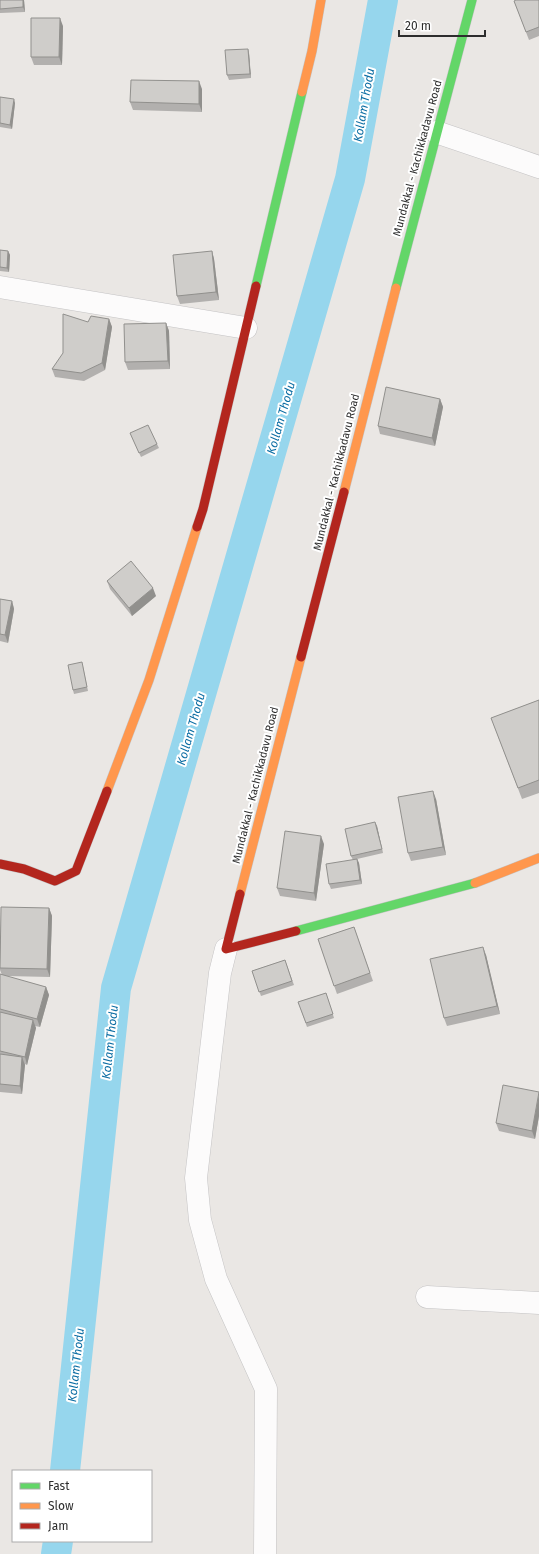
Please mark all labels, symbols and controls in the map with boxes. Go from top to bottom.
scale bar [399,12,485,38]
text: 20 m [405,19,431,33]
water label: Kollam Thodu [351,67,377,143]
street label: Mundakkal - Kachikkadavu Road [390,79,445,238]
water label: Kollam Thodu [264,380,298,456]
street label: Mundakkal - Kachikkadavu Road [311,392,362,552]
water label: Kollam Thodu [174,691,208,767]
street label: Mundakkal - Kachikkadavu Road [230,705,281,865]
water label: Kollam Thodu [99,1004,121,1080]
water label: Kollam Thodu [65,1327,87,1403]
legend [12,1470,152,1542]
text: Fast [48,1479,70,1493]
text: Slow [48,1499,74,1513]
text: Jam [48,1519,68,1533]

